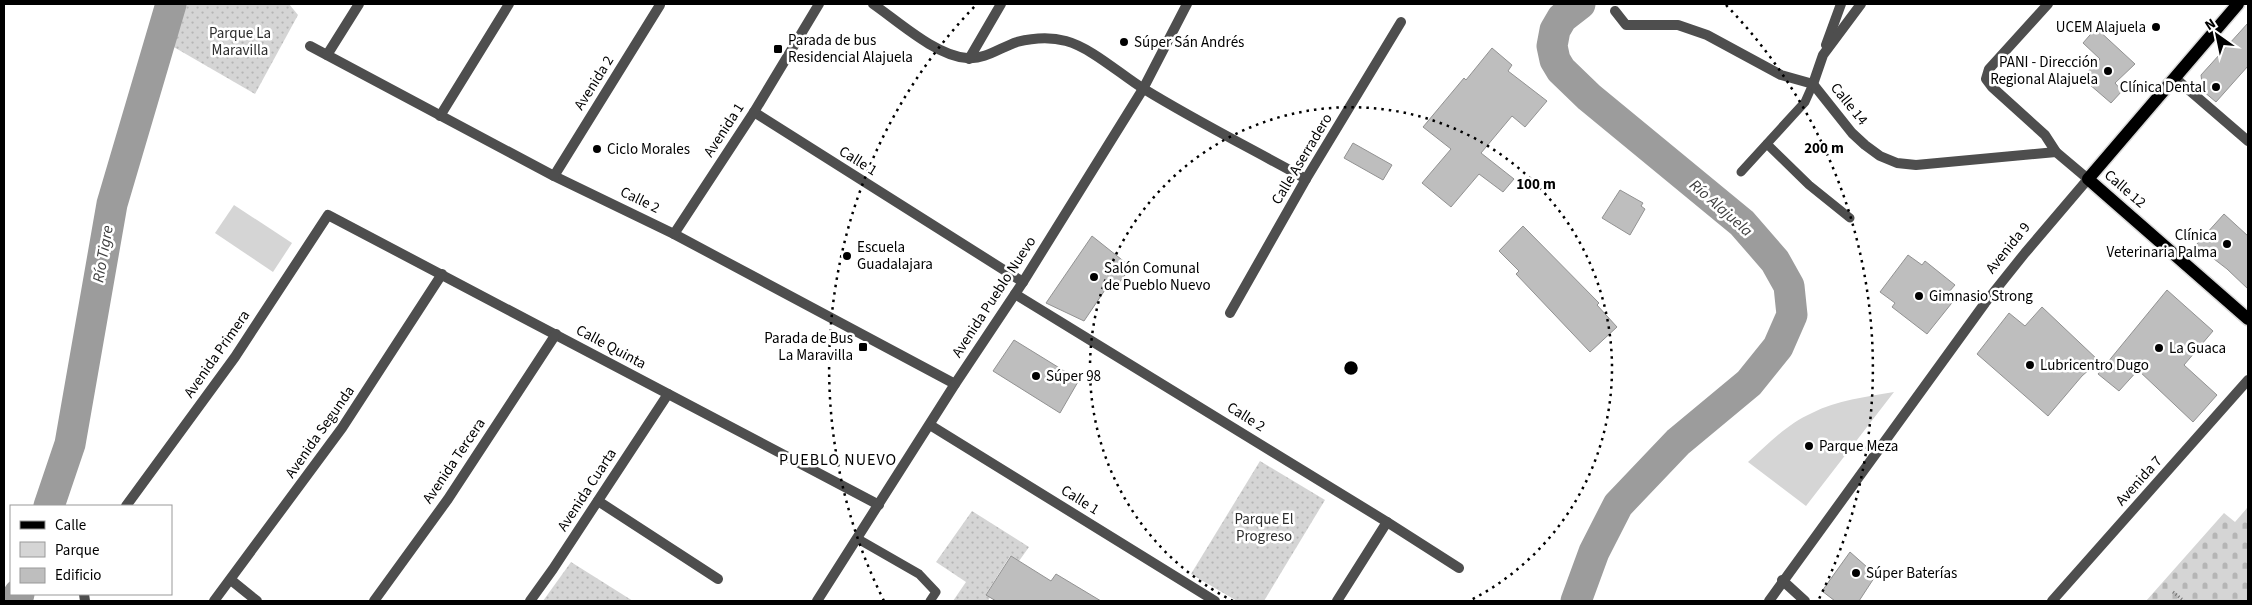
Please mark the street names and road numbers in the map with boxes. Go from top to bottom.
street label: Avenida 2 [569,52,619,114]
street label: Calle 14 [1825,78,1873,130]
street label: Avenida 1 [699,99,749,161]
street label: Calle Aserradero [1266,109,1338,209]
street label: Calle 1 [835,141,881,181]
street label: Calle 12 [2100,165,2150,213]
street label: Calle 2 [617,181,663,219]
street label: Avenida 9 [1981,218,2035,278]
street label: Avenida Pueblo Nuevo [947,232,1041,362]
street label: Avenida Primera [179,306,255,402]
street label: Calle Quinta [572,320,650,374]
street label: Avenida Segunda [280,382,360,482]
street label: Calle 2 [1223,397,1269,437]
street label: Avenida Tercera [418,414,490,508]
street label: Avenida Cuarta [552,445,622,535]
street label: Avenida 7 [2111,451,2167,511]
street label: Calle 1 [1057,480,1103,520]

